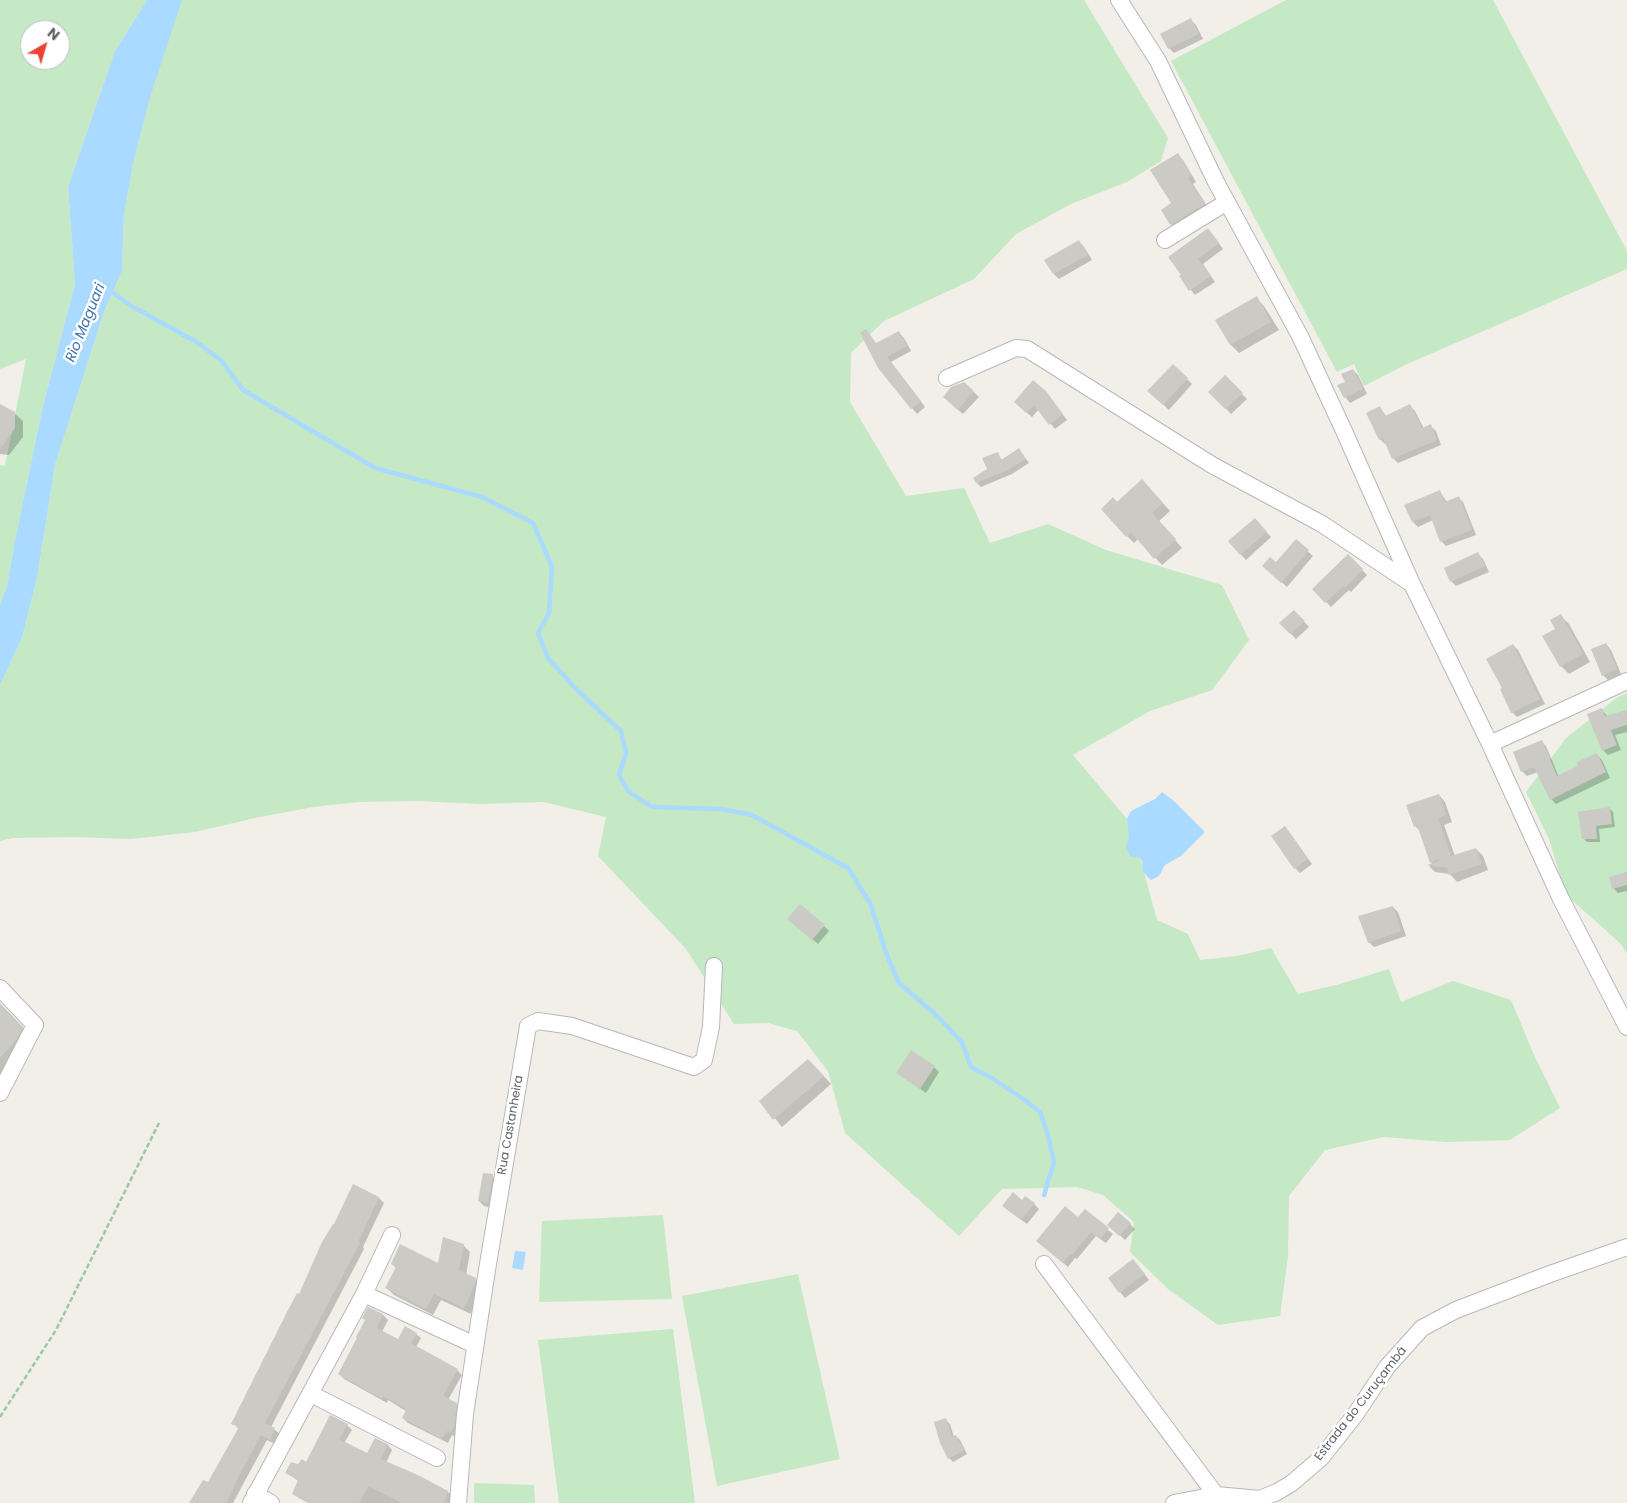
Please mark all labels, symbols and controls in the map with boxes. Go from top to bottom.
north arrow [20,20,70,70]
text: N [43,23,64,45]
water label: Rio Maguari [63,281,109,365]
street label: Rua Castanheira [495,1074,527,1176]
street label: Estrada do Curuçambá [1312,1344,1410,1464]

